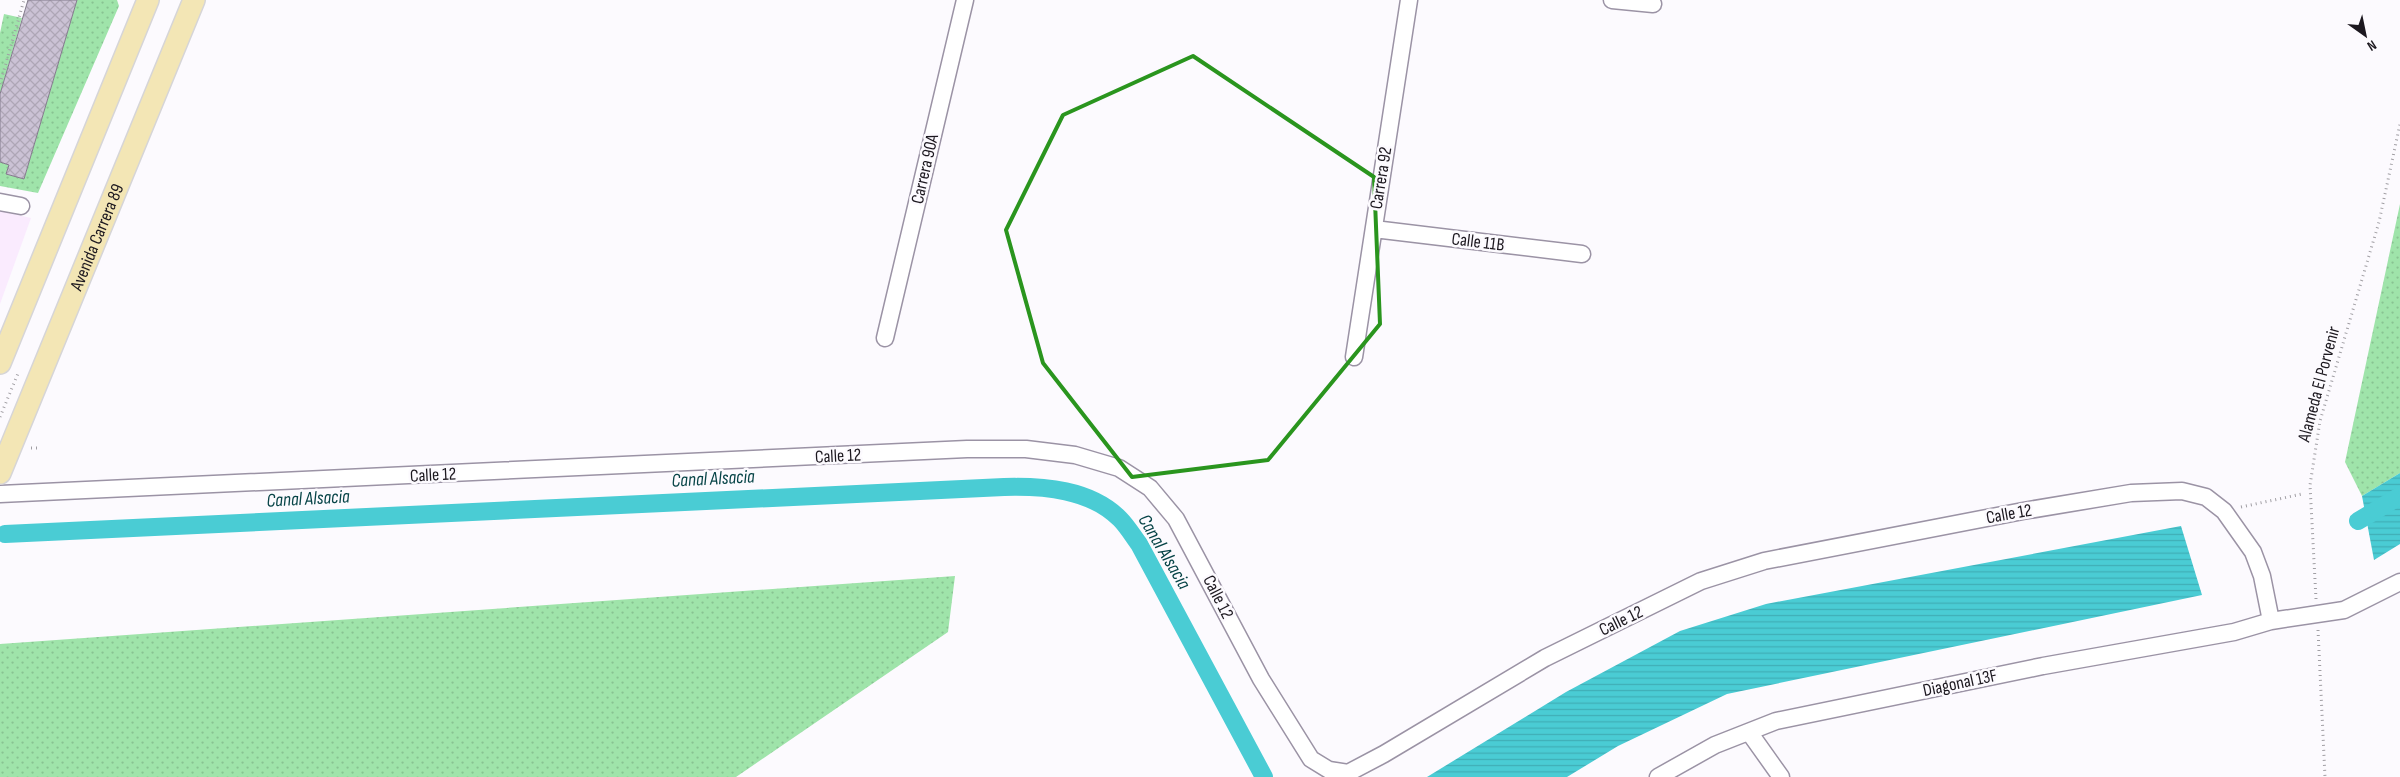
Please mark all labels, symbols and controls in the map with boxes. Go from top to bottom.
north arrow [2340,10,2390,60]
text: N [2364,36,2380,55]
street label: Carrera 90A [907,132,943,206]
street label: Carrera 92 [1366,145,1396,211]
street label: Avenida Carrera 89 [65,181,128,294]
street label: Calle 11B [1450,228,1506,256]
street label: Alameda El Porvenir [2293,324,2344,445]
street label: Calle 12 [814,444,862,468]
street label: Calle 12 [409,463,457,487]
water label: Canal Alsacia [671,465,756,493]
water label: Canal Alsacia [266,485,351,513]
street label: Calle 12 [1984,500,2034,528]
water label: Canal Alsacia [1133,510,1195,594]
street label: Calle 12 [1198,572,1238,622]
street label: Calle 12 [1596,601,1646,641]
street label: Diagonal 13F [1921,665,1999,701]

